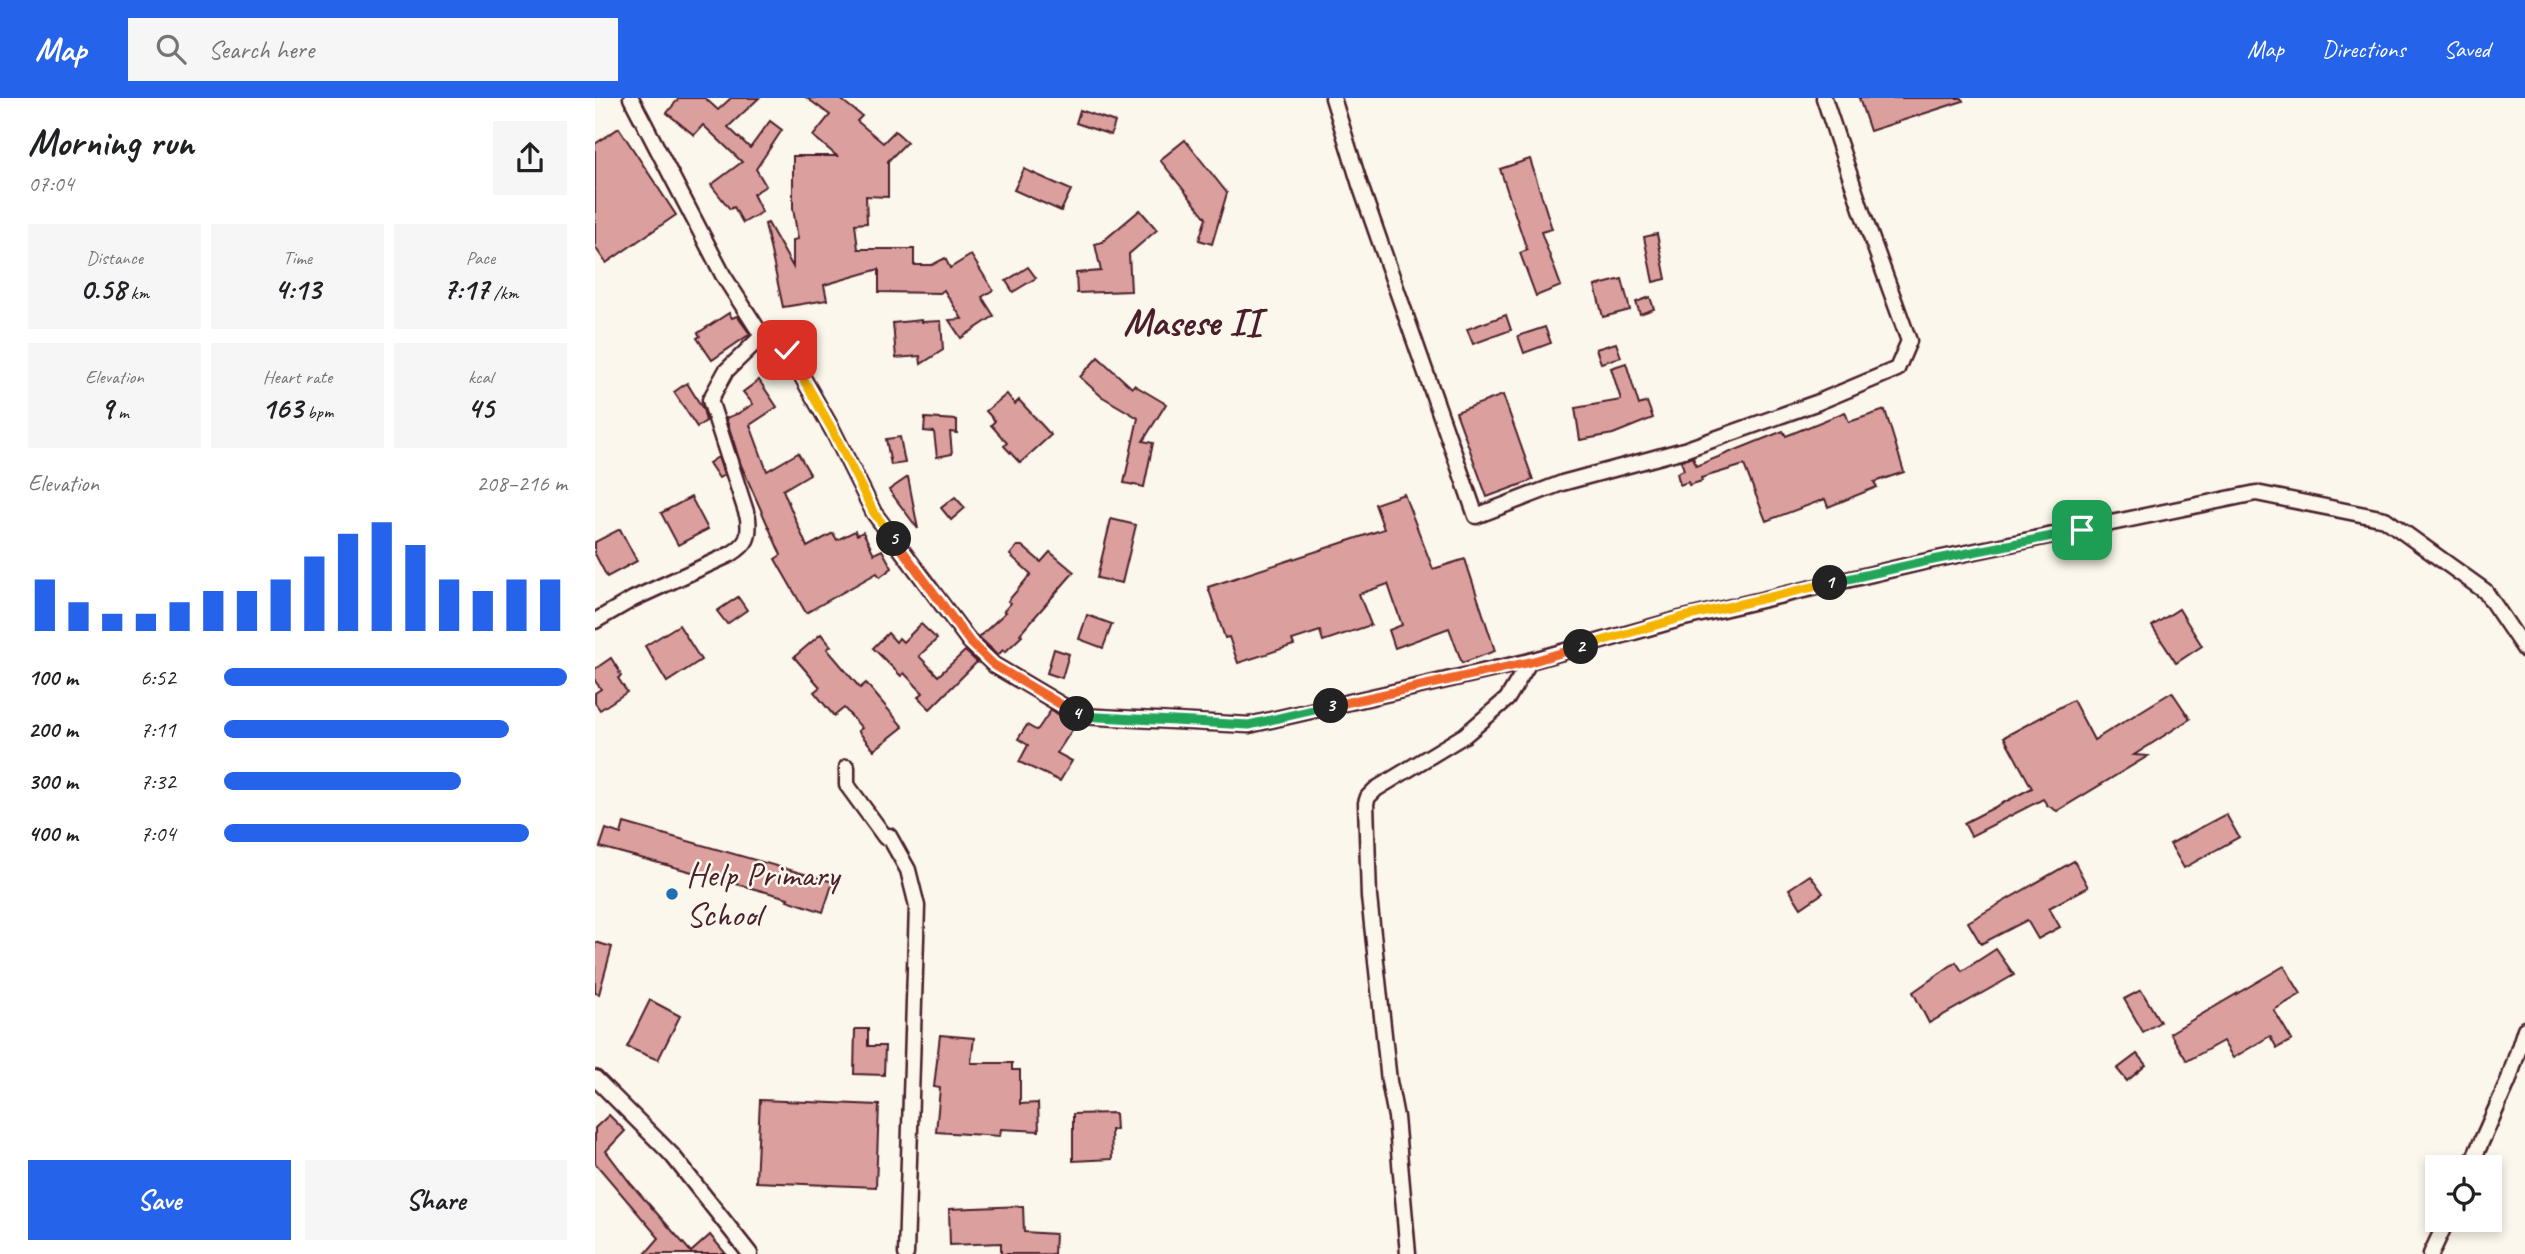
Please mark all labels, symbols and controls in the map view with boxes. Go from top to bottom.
search box [128,18,618,81]
text: Map [35,28,86,70]
icon: search [152,30,190,68]
text: Search here [208,33,314,66]
text: Map [2247,34,2284,64]
text: Directions [2322,34,2405,64]
text: Saved [2443,34,2490,64]
text: Morning run [28,119,194,166]
button: share [493,121,567,195]
text: 07:04 [28,169,74,198]
text: Distance [86,246,143,270]
text: Time [283,246,312,270]
text: Pace [466,246,495,270]
text: 0.58 [80,270,126,308]
text: 4:13 [274,270,321,308]
text: 7:17 [443,270,489,308]
text: km [126,281,149,305]
text: /km [489,281,518,305]
district label: Masese II [1123,299,1268,346]
pin [757,320,817,380]
icon: check [768,331,806,369]
text: Elevation [85,365,144,389]
text: Heart rate [263,365,332,389]
text: kcal [468,365,493,389]
text: 9 [100,389,113,427]
text: 163 [262,389,303,427]
text: 45 [467,389,494,427]
text: m [113,400,129,424]
text: bpm [303,400,333,424]
text: Elevation [28,469,99,498]
text: 208–216 m [476,469,567,498]
pin [2052,500,2112,560]
icon: arrive [2063,511,2101,549]
pin: 5 [877,522,911,556]
text: 5 [889,526,898,550]
pin: 1 [1813,566,1847,601]
text: 1 [1825,570,1834,594]
pin: 2 [1563,630,1599,664]
text: 2 [1576,634,1585,658]
text: 100 m [28,663,78,692]
text: 6:52 [140,663,176,692]
pin: 3 [1313,688,1349,724]
text: 3 [1326,693,1335,717]
pin: 4 [1059,696,1095,732]
text: 4 [1072,701,1081,725]
text: 200 m [28,715,78,744]
text: 7:11 [140,715,176,744]
text: 300 m [28,767,78,796]
text: 7:32 [140,767,176,796]
text: 400 m [28,819,78,848]
text: 7:04 [140,819,176,848]
place label: Help Primary School [686,852,842,937]
marker: Help Primary School [664,886,680,902]
map controls [2425,1155,2502,1232]
button: locate [2425,1155,2502,1232]
button: Save [28,1160,291,1240]
button: Share [305,1160,567,1240]

